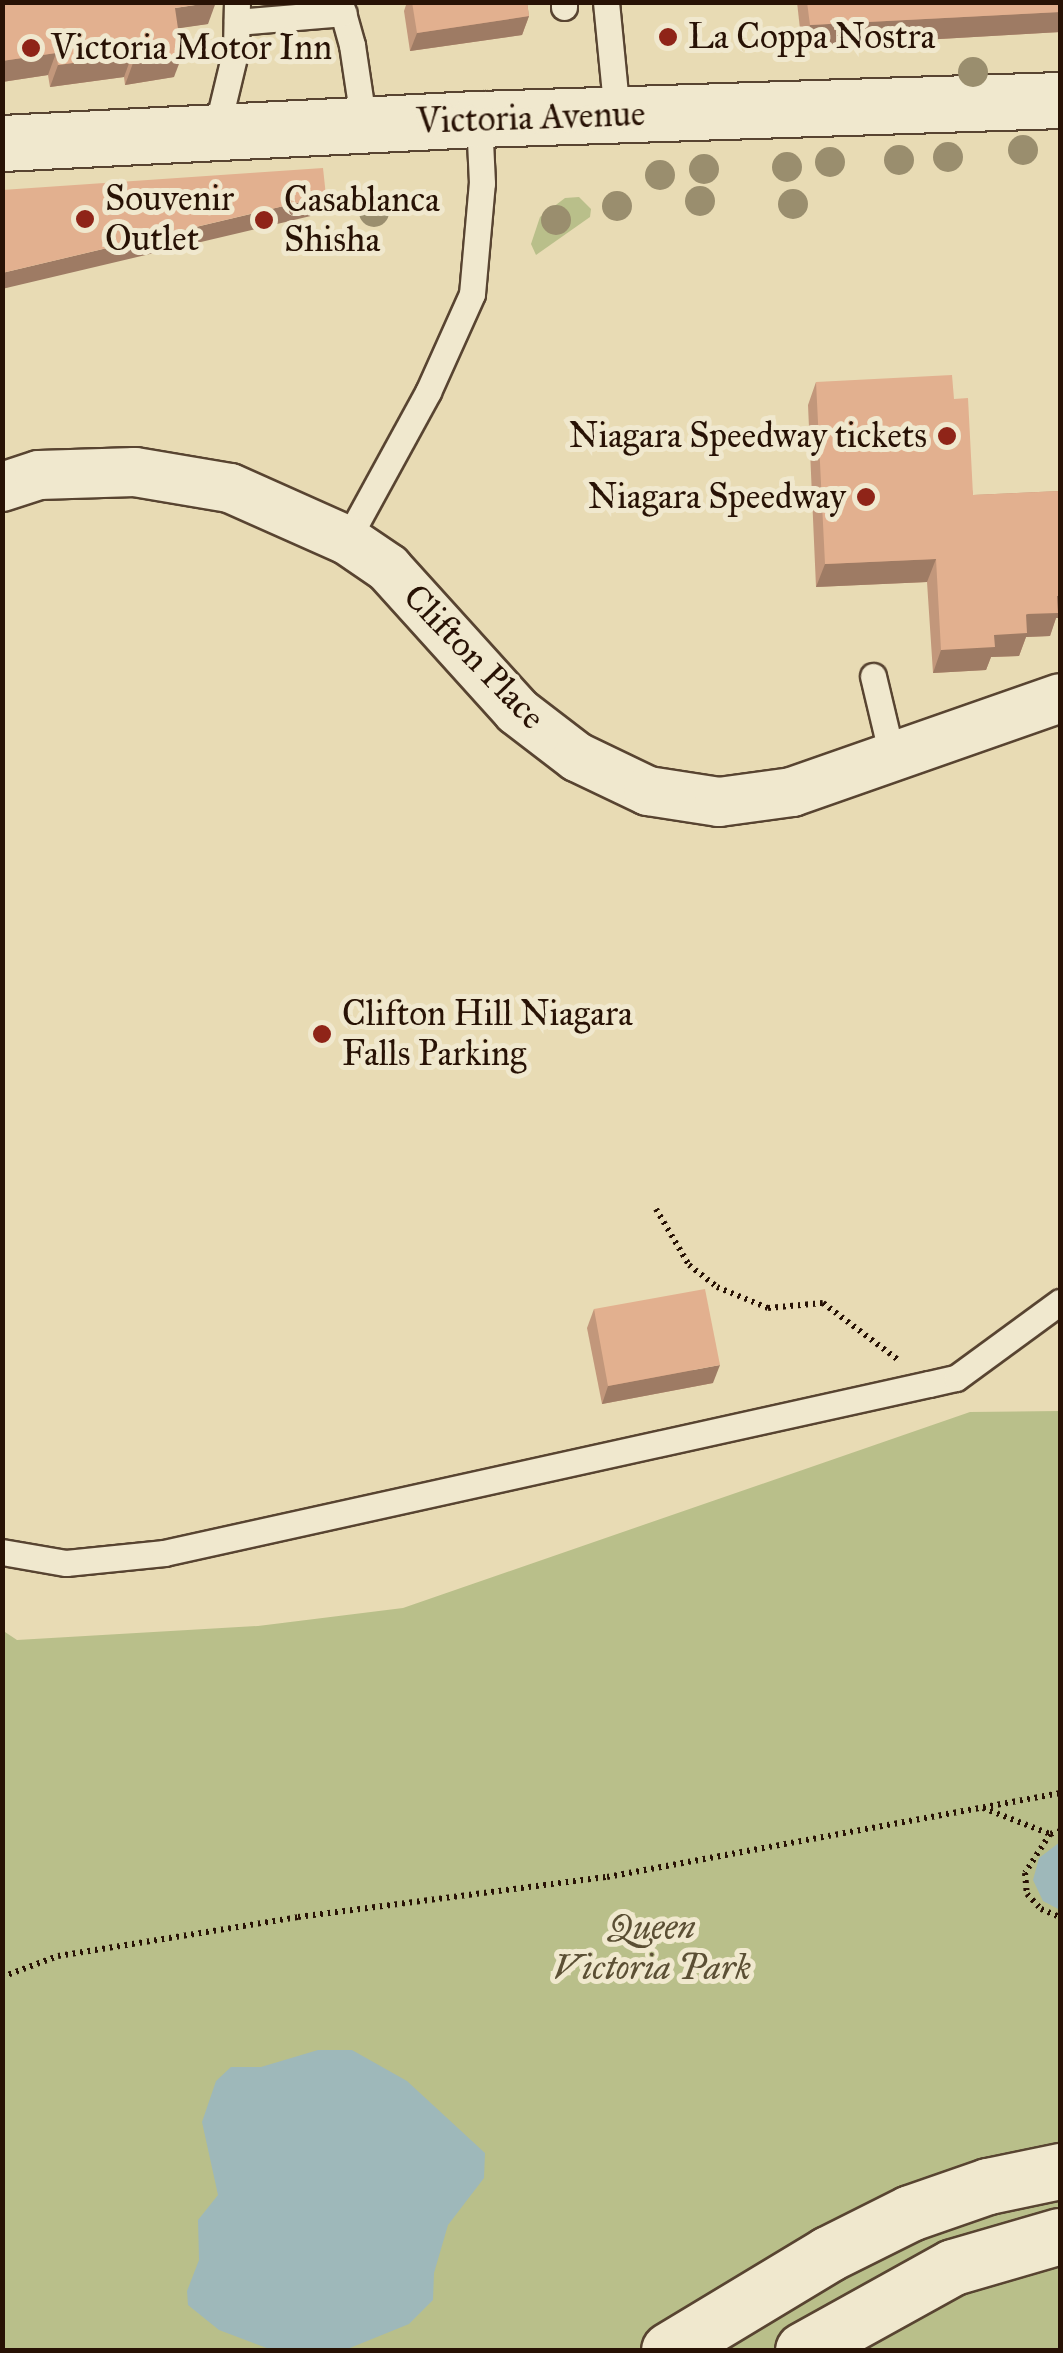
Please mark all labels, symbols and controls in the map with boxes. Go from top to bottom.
place label: La Coppa Nostra [688,16,935,58]
marker: La Coppa Nostra [657,26,679,48]
place label: Victoria Motor Inn [51,27,332,69]
marker: Victoria Motor Inn [20,37,42,59]
street label: Victoria Avenue [416,93,646,143]
place label: Souvenir Outlet [105,178,234,260]
place label: Casablanca Shisha [284,179,440,261]
marker: Souvenir Outlet [74,208,96,230]
marker: Casablanca Shisha [253,209,275,231]
place label: Niagara Speedway tickets [569,415,927,457]
marker: Niagara Speedway tickets [936,425,958,447]
place label: Niagara Speedway [588,476,846,518]
marker: Niagara Speedway [855,486,877,508]
street label: Clifton Place [395,576,553,738]
place label: Clifton Hill Niagara Falls Parking [342,993,633,1075]
marker: Clifton Hill Niagara Falls Parking [311,1023,333,1045]
park label: Queen Victoria Park [553,1907,751,1989]

